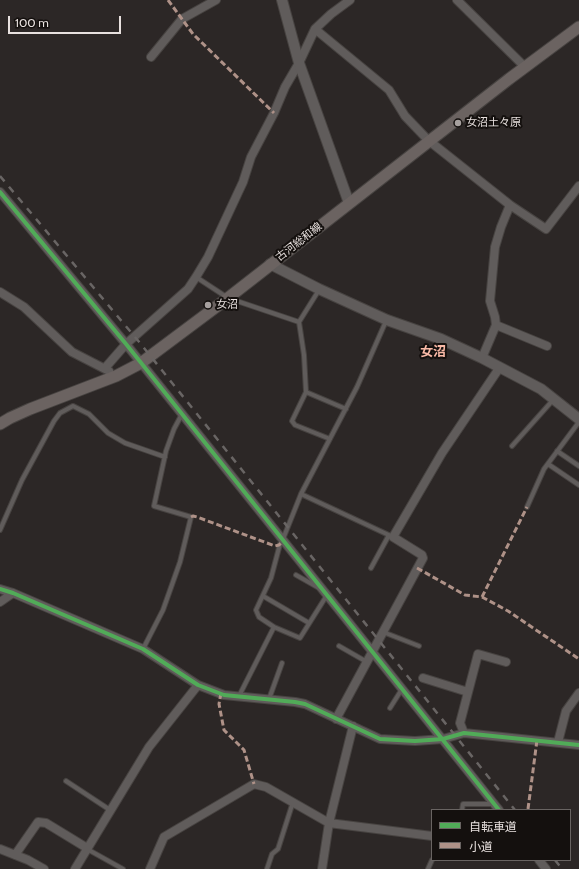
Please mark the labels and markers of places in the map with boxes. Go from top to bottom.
place label: 女沼土々原 [466,116,521,130]
marker: 女沼土々原 [453,118,463,128]
place label: 女沼 [216,298,238,312]
marker: 女沼 [203,300,213,310]

